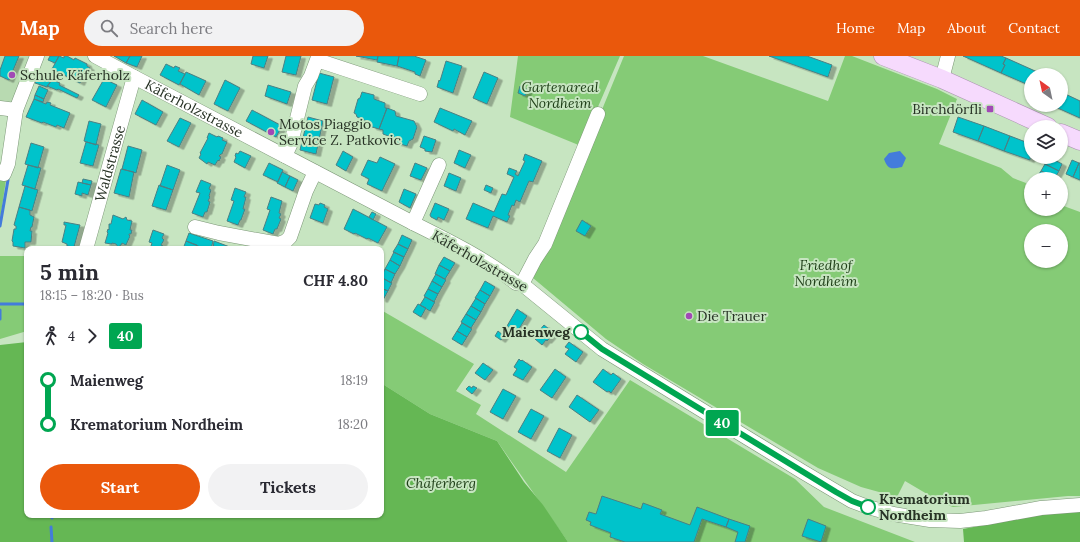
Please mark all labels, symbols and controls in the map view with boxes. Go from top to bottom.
search box [84,10,364,46]
text: Map [20,16,60,40]
icon: search [98,17,120,39]
text: Search here [130,19,213,38]
text: Home [836,19,875,37]
text: Map [897,19,925,37]
text: About [947,19,986,37]
text: Contact [1008,19,1060,37]
place label: Schule Käferholz [20,66,130,84]
north arrow [1024,68,1068,112]
map controls [1024,68,1068,268]
marker: Schule Käferholz [7,70,17,80]
street label: Käferholzstrasse [142,75,247,142]
park label: Gartenareal Nordheim [521,78,599,112]
place label: Birchdörfli [912,100,982,118]
marker: Birchdörfli [985,104,995,114]
place label: Motos Piaggio Service Z. Patkovic [279,115,401,149]
button: layers [1024,120,1068,164]
street label: Waldstrasse [91,123,129,203]
marker: Motos Piaggio Service Z. Patkovic [266,127,276,137]
button: + [1024,172,1068,216]
button: − [1024,224,1068,268]
street label: Käferholzstrasse [429,226,532,296]
park label: Friedhof Nordheim [794,256,858,290]
text: 5 min [40,258,99,286]
text: CHF 4.80 [303,271,368,290]
text: 18:15 – 18:20 · Bus [40,287,144,304]
place label: Die Trauer [697,307,767,325]
marker: Die Trauer [684,311,694,321]
place label: Maienweg [502,323,571,341]
marker: Maienweg [573,324,589,340]
icon: walk [40,325,62,347]
icon: forward [81,325,103,347]
text: 40 [117,327,134,345]
text: 4 [68,328,75,345]
text: Maienweg [70,371,143,390]
text: 18:19 [340,372,368,389]
line badge: 40 [704,410,740,436]
text: 40 [714,414,730,432]
text: Krematorium Nordheim [70,415,243,434]
text: 18:20 [338,416,368,433]
button: Start [40,464,200,510]
button: Tickets [208,464,368,510]
park label: Chäferberg [406,474,476,492]
place label: Krematorium Nordheim [879,490,970,524]
marker: Krematorium Nordheim [860,499,876,515]

